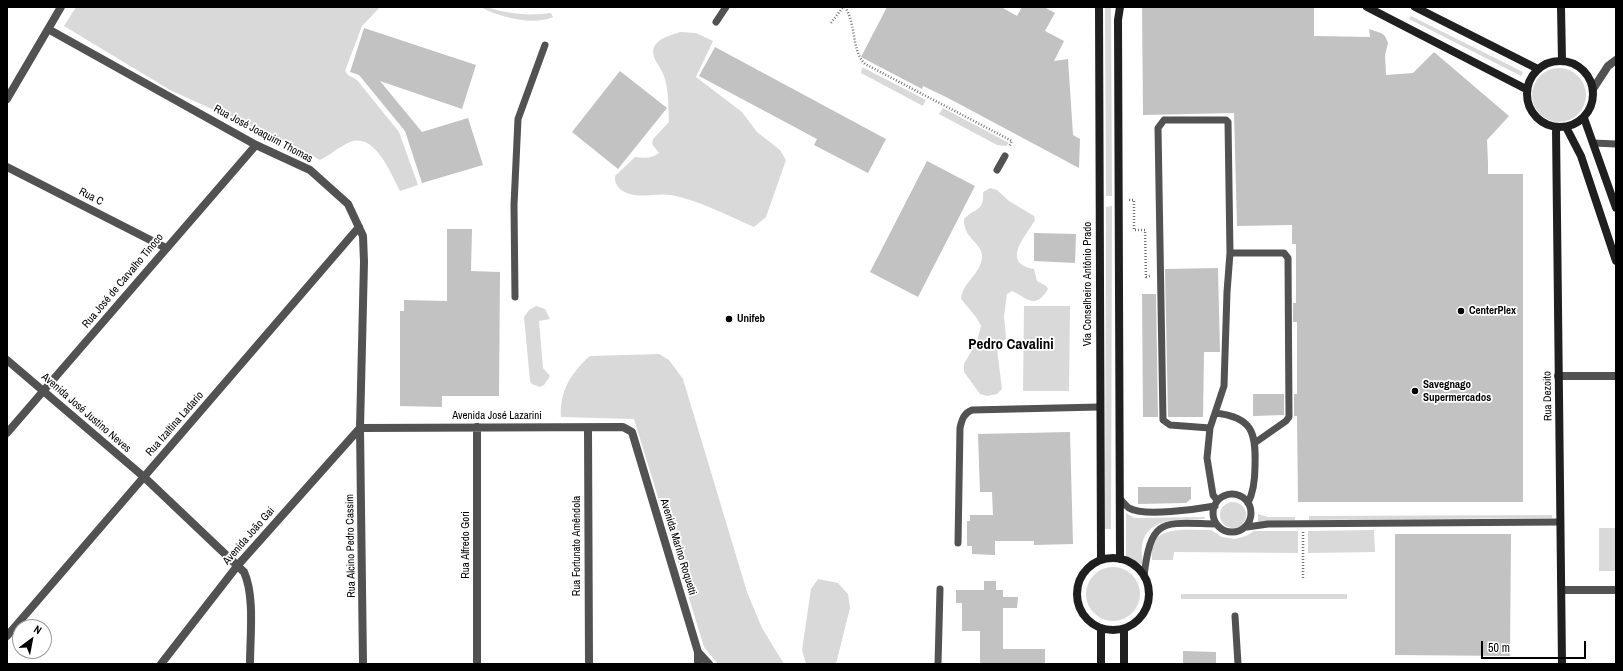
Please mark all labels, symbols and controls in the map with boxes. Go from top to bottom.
street label: Rua José Joaquim Thomas [211,102,315,166]
street label: Rua C [77,185,105,209]
street label: Via Conselheiro Antônio Prado [1081,222,1095,346]
street label: Rua José de Carvalho Tinoco [80,231,166,331]
place label: CenterPlex [1469,304,1516,318]
marker: CenterPlex [1456,306,1466,316]
place label: Unifeb [737,312,765,326]
marker: Unifeb [724,314,734,324]
district label: Pedro Cavalini [968,336,1054,354]
street label: Avenida José Justino Neves [39,371,133,455]
street label: Rua Dezoito [1541,371,1555,421]
place label: Savegnago Supermercados [1423,378,1491,404]
marker: Savegnago Supermercados [1410,386,1420,396]
street label: Rua Izaltina Ladario [143,389,207,459]
street label: Avenida José Lazarini [452,409,542,423]
street label: Rua Alcino Pedro Cassim [343,494,359,598]
street label: Rua Fortunato Amêndola [570,496,584,596]
street label: Avenida Marino Roquetti [657,497,699,597]
street label: Avenida João Gai [220,504,278,568]
street label: Rua Alfredo Gori [459,511,473,579]
north arrow [12,619,52,659]
text: N [31,622,44,637]
scale bar [1483,633,1588,659]
text: 50 m [1488,640,1510,656]

